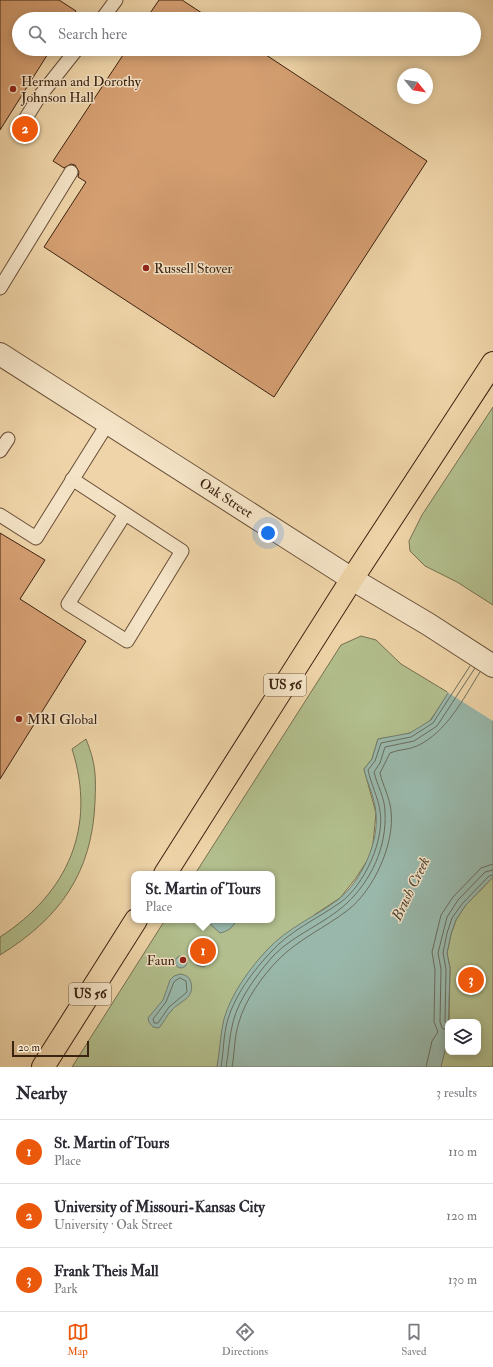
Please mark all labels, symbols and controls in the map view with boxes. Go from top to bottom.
search box [12,12,481,56]
icon: search [26,23,48,45]
text: Search here [58,25,127,44]
north arrow [397,68,433,104]
place label: Herman and Dorothy Johnson Hall [20,73,142,106]
marker: Herman and Dorothy Johnson Hall [8,84,18,94]
pin: 2 [12,114,38,144]
place label: Russell Stover [154,260,233,277]
marker: Russell Stover [141,263,151,273]
street label: Oak Street [196,474,256,522]
your location [258,523,278,543]
road number: US 56 [264,674,306,696]
place label: MRI Global [27,711,98,728]
marker: MRI Global [14,714,24,724]
water label: Brush Creek [387,854,435,925]
popup [131,871,275,923]
text: St. Martin of Tours [145,880,261,899]
text: Place [145,899,172,915]
pin: 1 [190,936,216,966]
place label: Faun [146,952,175,969]
marker: Faun [178,955,188,965]
pin: 3 [458,965,484,995]
road number: US 56 [69,983,111,1005]
map controls [445,1019,481,1055]
button: layers [445,1019,481,1055]
scale bar [12,1039,89,1058]
text: 20 m [18,1041,40,1054]
text: Nearby [16,1083,67,1104]
text: 3 results [436,1085,477,1101]
text: St. Martin of Tours [54,1134,169,1153]
text: 1 [27,1144,31,1160]
text: 110 m [448,1144,477,1160]
text: Place [54,1153,81,1169]
text: University of Missouri-Kansas City [54,1198,265,1217]
text: 2 [26,1208,32,1224]
text: 120 m [446,1208,477,1224]
text: University · Oak Street [54,1217,172,1233]
text: Frank Theis Mall [54,1262,159,1281]
text: 3 [27,1272,32,1288]
text: 130 m [448,1272,477,1288]
text: Park [54,1281,78,1297]
tab: Map [67,1321,89,1358]
tab: Directions [222,1321,268,1358]
tab: Saved [401,1321,426,1358]

